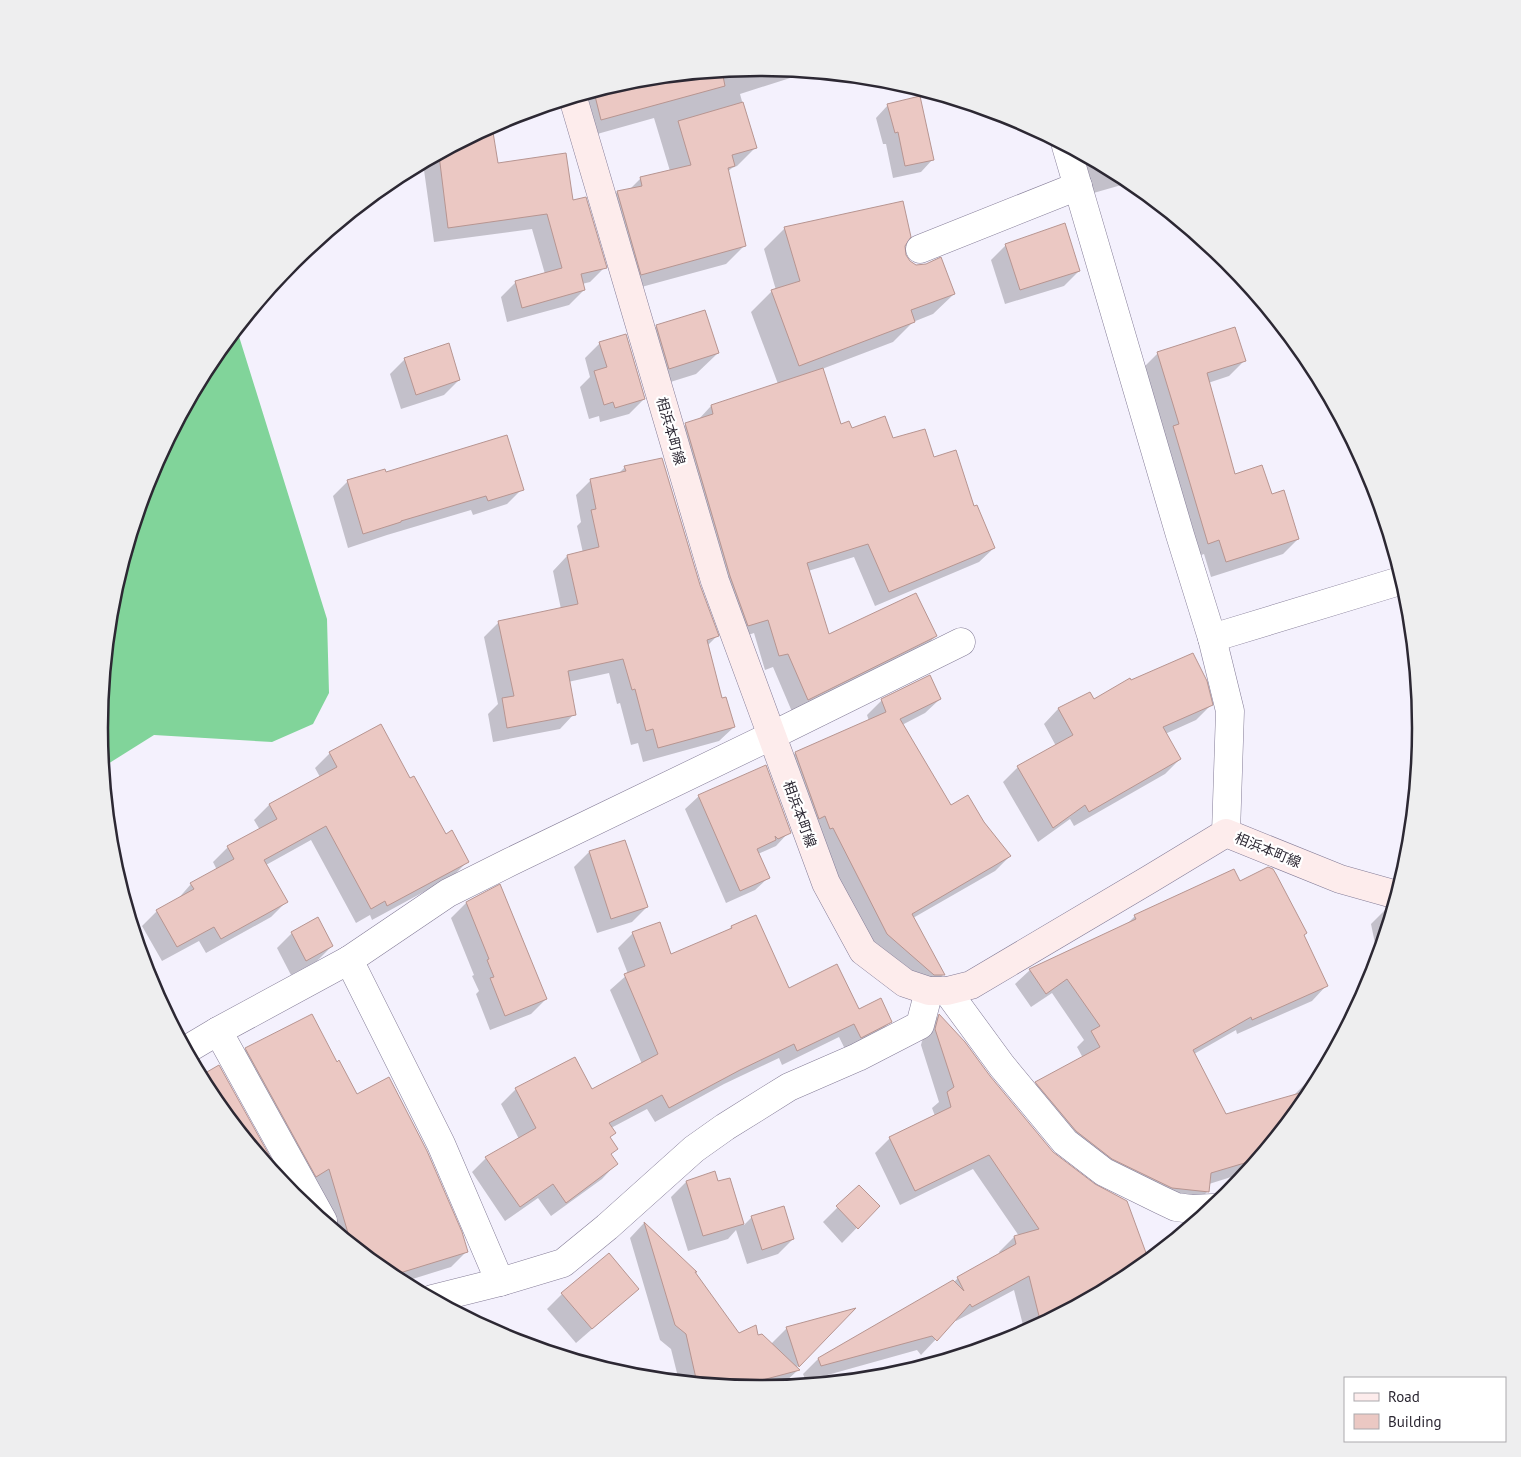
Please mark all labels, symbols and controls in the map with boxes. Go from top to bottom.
street label: 相浜本町線 [653,395,689,467]
street label: 相浜本町線 [780,778,820,850]
street label: 相浜本町線 [1232,829,1304,871]
legend [1344,1377,1506,1442]
text: Road [1388,1387,1420,1406]
text: Building [1388,1412,1442,1431]

